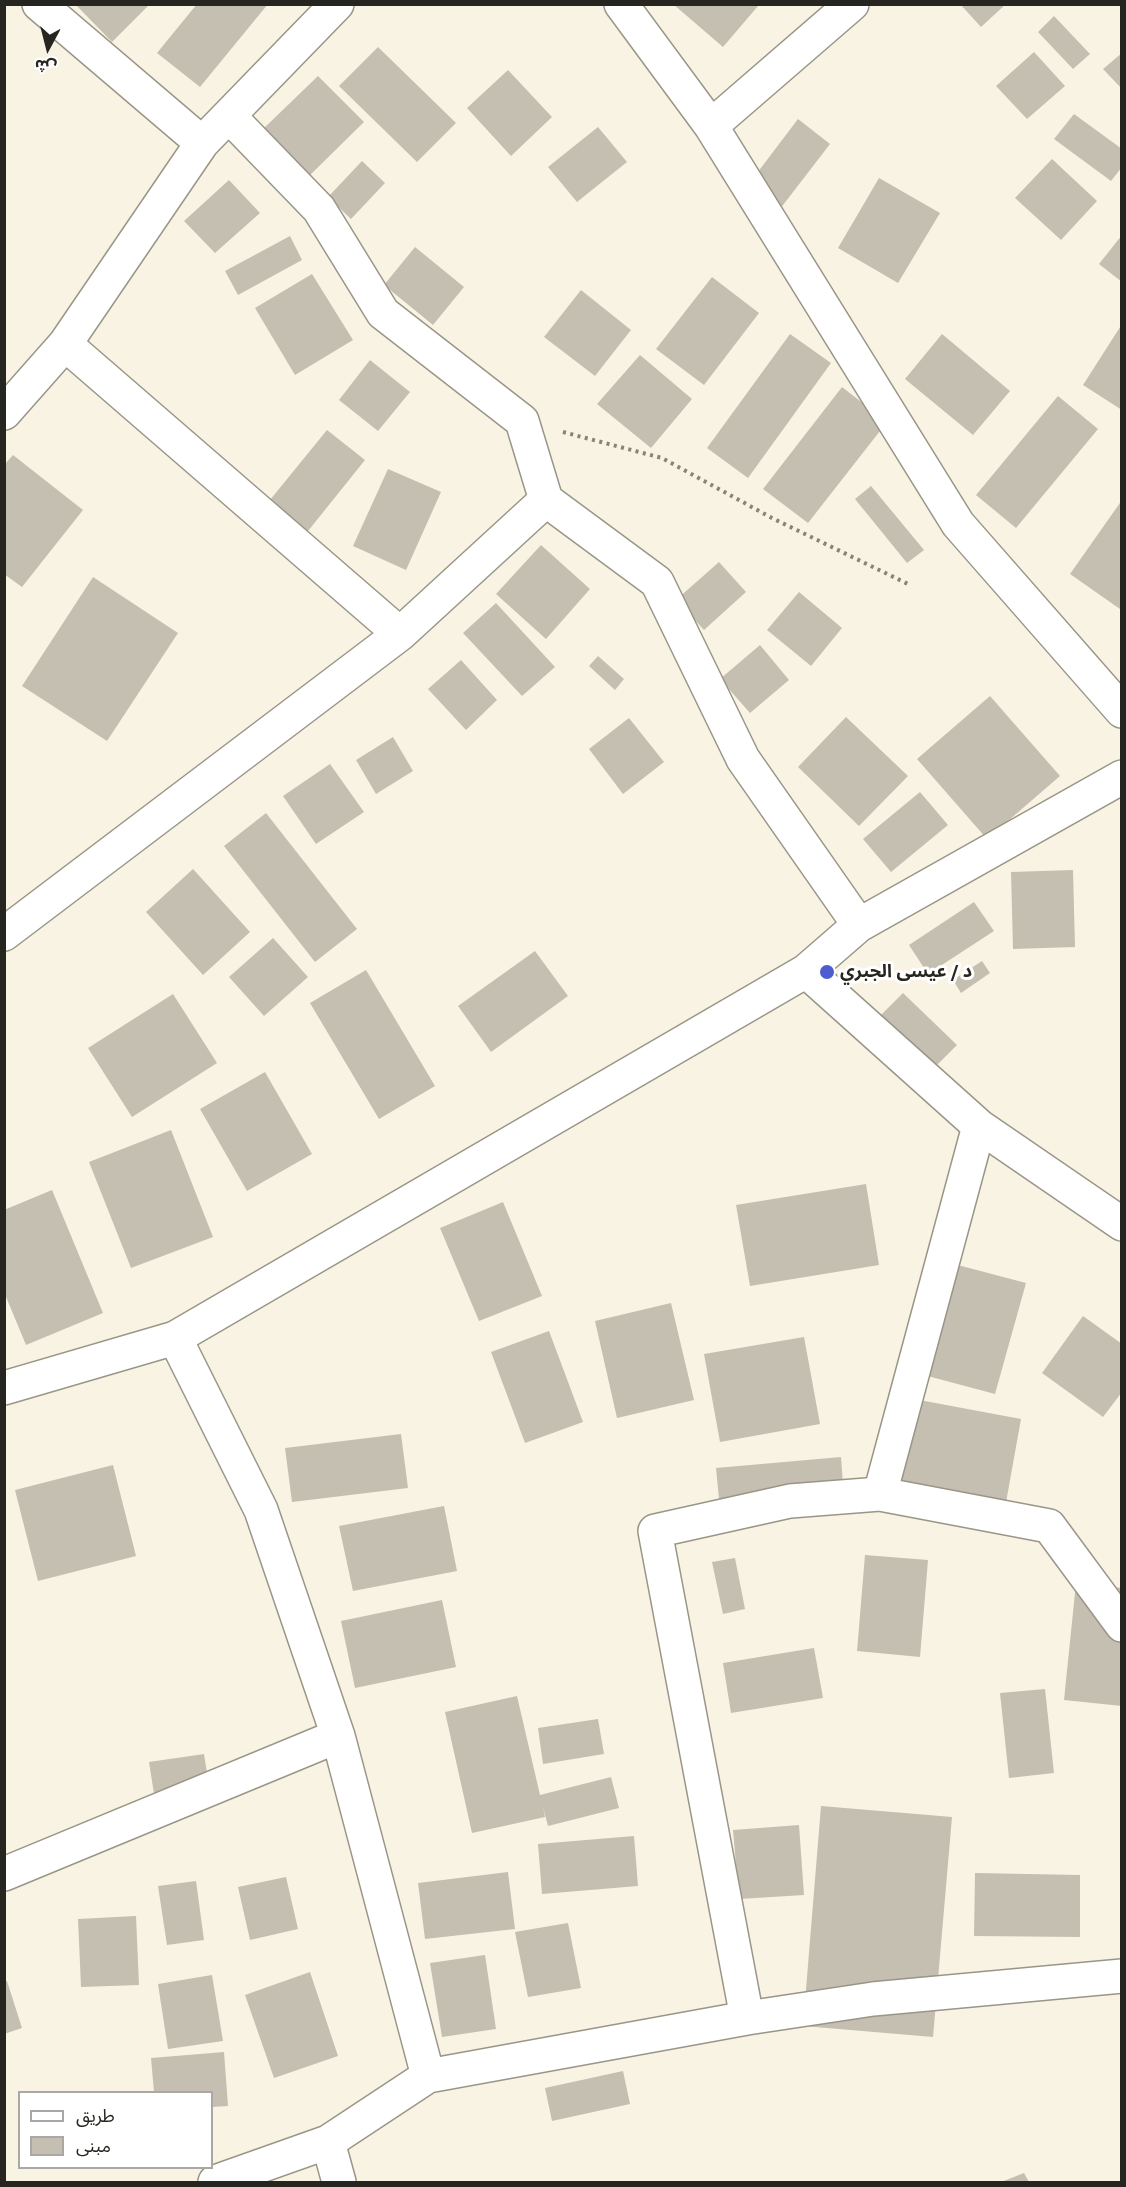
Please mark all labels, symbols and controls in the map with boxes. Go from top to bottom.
north arrow [18,18,78,78]
text: ش [34,55,58,78]
place label: د / عيسى الجبري [840,961,972,983]
marker: د / عيسى الجبري [818,963,836,981]
legend [18,2091,213,2169]
text: طريق [76,2104,115,2127]
text: مبنى [76,2134,111,2157]

